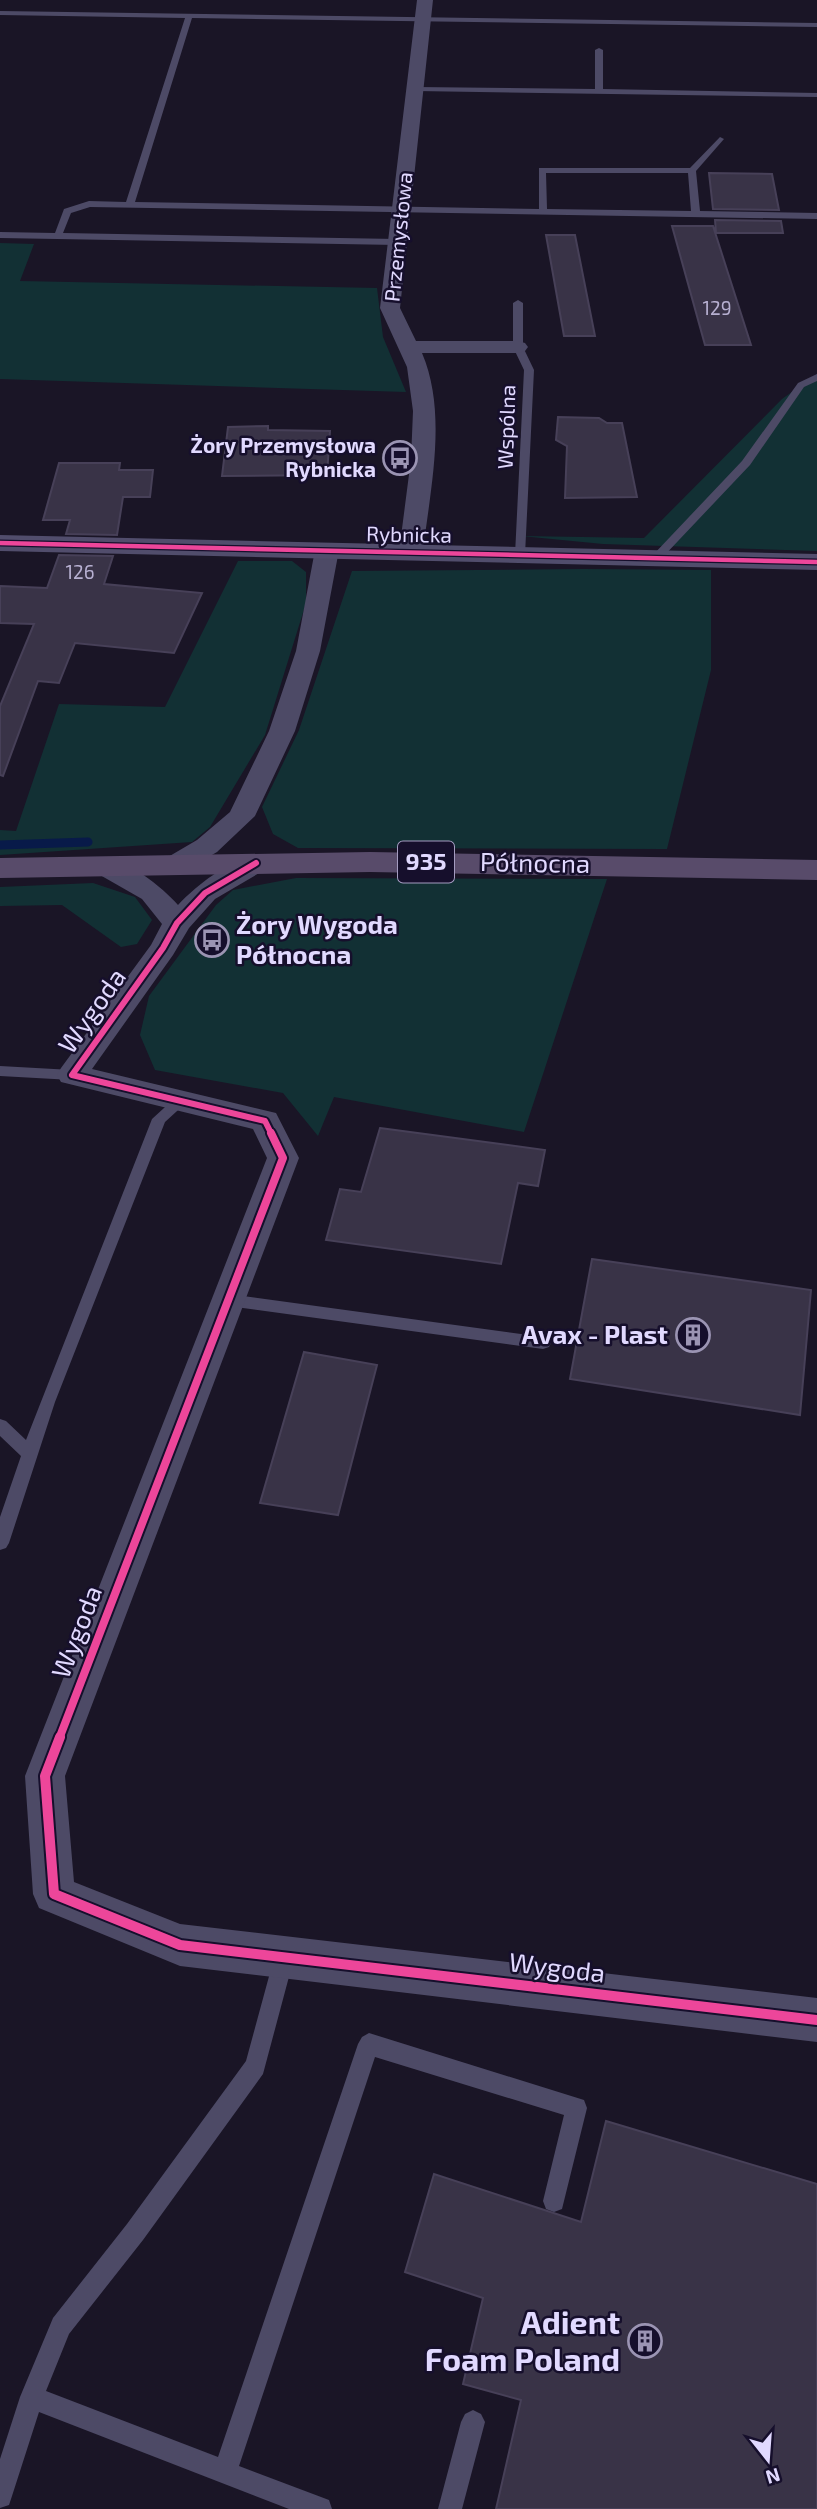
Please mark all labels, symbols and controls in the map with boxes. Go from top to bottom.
street label: Przemysłowa [378,171,417,303]
house number: 129 [702,296,732,319]
street label: Wspólna [492,384,519,470]
place label: Żory Przemysłowa Rybnicka [191,432,376,482]
bus stop icon: Żory Przemysłowa Rybnicka [381,439,419,477]
street label: Rybnicka [366,520,452,547]
house number: 126 [65,560,95,583]
road number: 935 [398,842,454,882]
street label: Północna [480,845,591,878]
place label: Żory Wygoda Północna [236,908,398,969]
bus stop icon: Żory Wygoda Północna [193,921,231,959]
street label: Wygoda [50,962,131,1059]
building icon: Avax - Plast [674,1316,712,1354]
place label: Avax - Plast [522,1318,668,1349]
street label: Wygoda [44,1581,107,1682]
street label: Wygoda [507,1945,607,1988]
place label: Adient Foam Poland [425,2302,620,2377]
building icon: Adient Foam Poland [626,2322,664,2360]
north arrow [733,2425,803,2495]
text: N [763,2464,783,2490]

